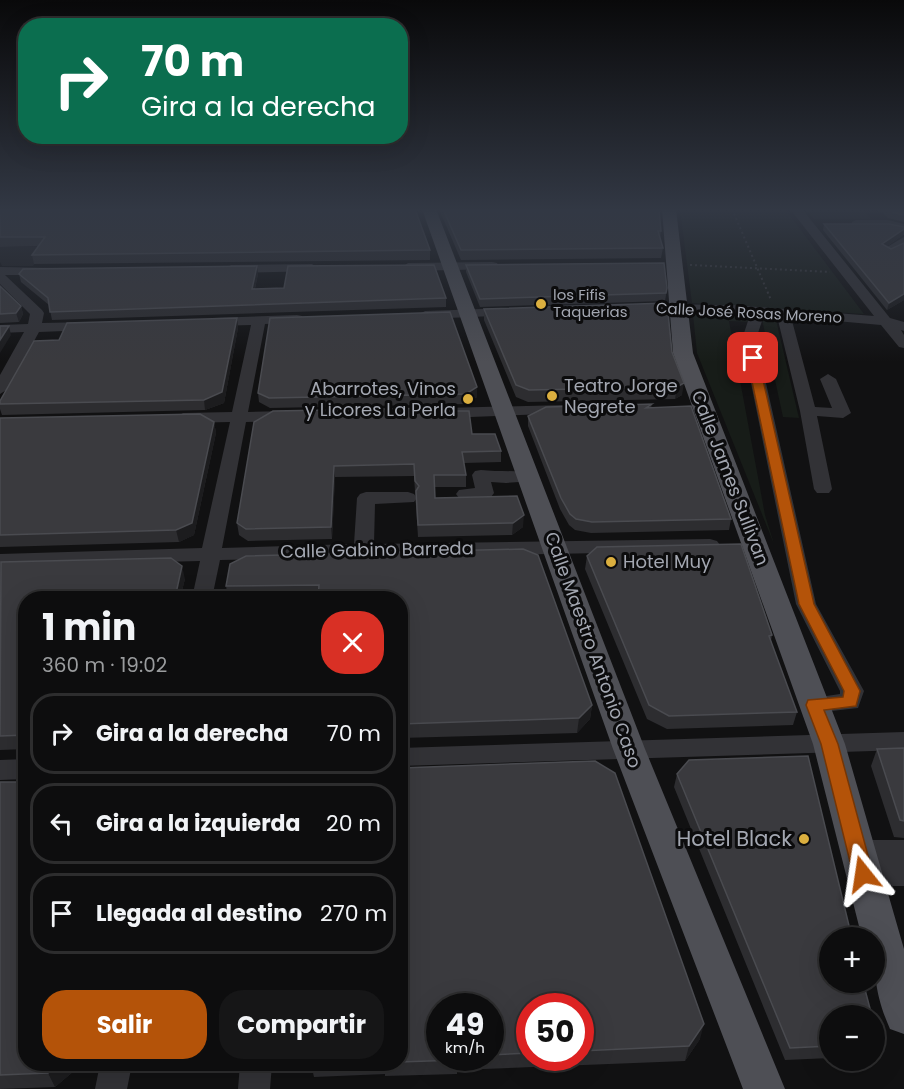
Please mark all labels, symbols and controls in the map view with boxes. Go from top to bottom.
text: 70 m [141,32,244,91]
icon: right [42,42,120,120]
text: Gira a la derecha [141,88,375,125]
place label: los Fifis Taquerias [553,284,628,322]
marker: los Fifis Taquerias [534,297,548,311]
street label: Calle José Rosas Moreno [655,297,843,328]
pin [727,332,778,383]
icon: arrive [736,341,769,374]
place label: Teatro Jorge Negrete [564,373,678,419]
place label: Abarrotes, Vinos y Licores La Perla [305,376,456,422]
street label: Calle James Sullivan [686,387,775,569]
marker: Teatro Jorge Negrete [545,389,559,403]
marker: Abarrotes, Vinos y Licores La Perla [461,392,475,406]
street label: Calle Maestro Antonio Caso [539,528,648,771]
street label: Calle Gabino Barreda [280,535,474,564]
place label: Hotel Muy [623,549,711,574]
marker: Hotel Muy [604,555,618,569]
text: 1 min [42,602,136,653]
button: close [321,611,384,674]
text: 360 m · 19:02 [42,651,167,679]
icon: right [45,717,78,750]
text: Gira a la derecha [96,718,289,749]
text: 70 m [327,718,381,749]
icon: left [45,807,78,840]
text: Gira a la izquierda [96,808,300,839]
text: 20 m [326,808,381,839]
place label: Hotel Black [677,824,792,853]
marker: Hotel Black [797,832,811,846]
position arrow [831,842,895,906]
icon: arrive [45,897,78,930]
text: Llegada al destino [96,898,302,929]
text: 270 m [320,898,387,929]
map controls [819,927,885,1071]
button: + [819,927,885,993]
button: Salir [42,990,207,1059]
button: Compartir [219,990,384,1059]
speed limit sign: 50 [516,993,594,1071]
text: 49 [446,1003,484,1046]
button: − [819,1005,885,1071]
text: km/h [445,1037,485,1058]

